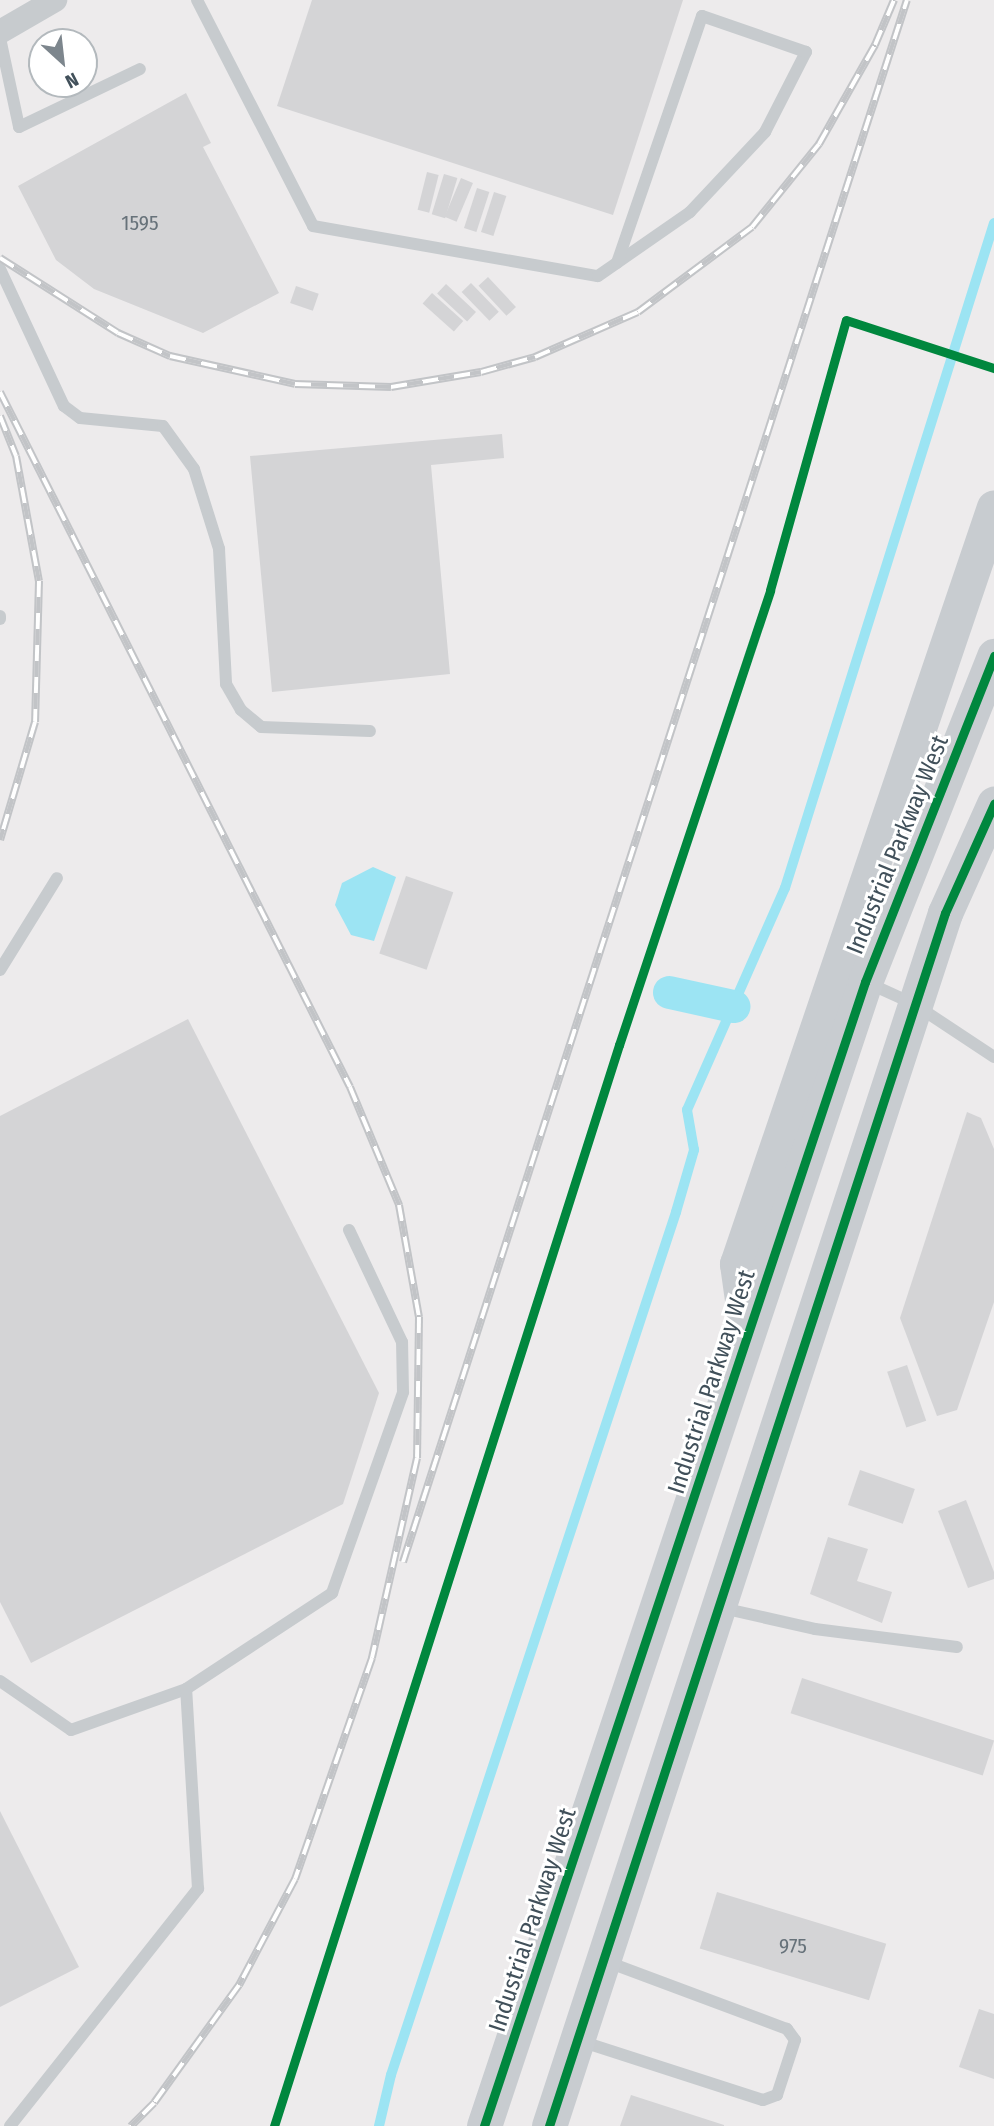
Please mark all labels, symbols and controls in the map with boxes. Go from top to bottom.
north arrow [28,28,98,98]
text: N [62,68,82,93]
house number: 1595 [121,210,159,236]
street label: Industrial Parkway West [841,731,955,959]
street label: Industrial Parkway West [662,1266,762,1498]
street label: Industrial Parkway West [483,1804,583,2036]
house number: 975 [779,1933,807,1959]

